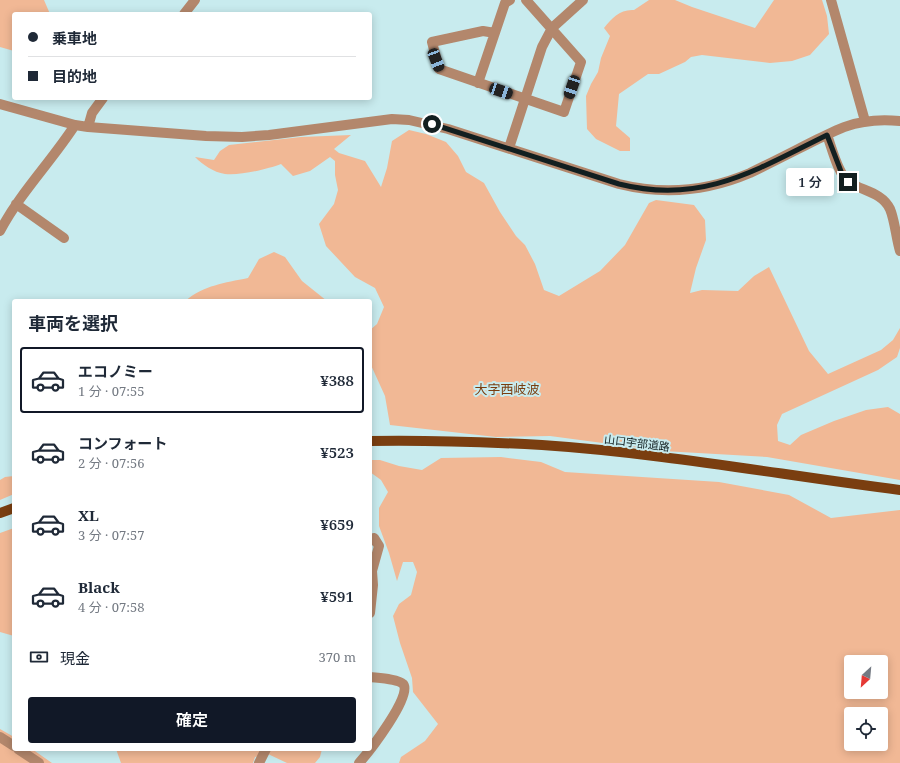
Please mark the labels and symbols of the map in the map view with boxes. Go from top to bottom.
car [426,47,446,73]
car [562,74,582,100]
car [488,81,514,101]
route start [423,115,441,133]
callout: 1 分 [786,168,834,196]
route end [839,173,857,191]
district label: 大字西岐波 [474,380,540,398]
street label: 山口宇部道路 [603,431,671,454]
north arrow [844,655,888,699]

